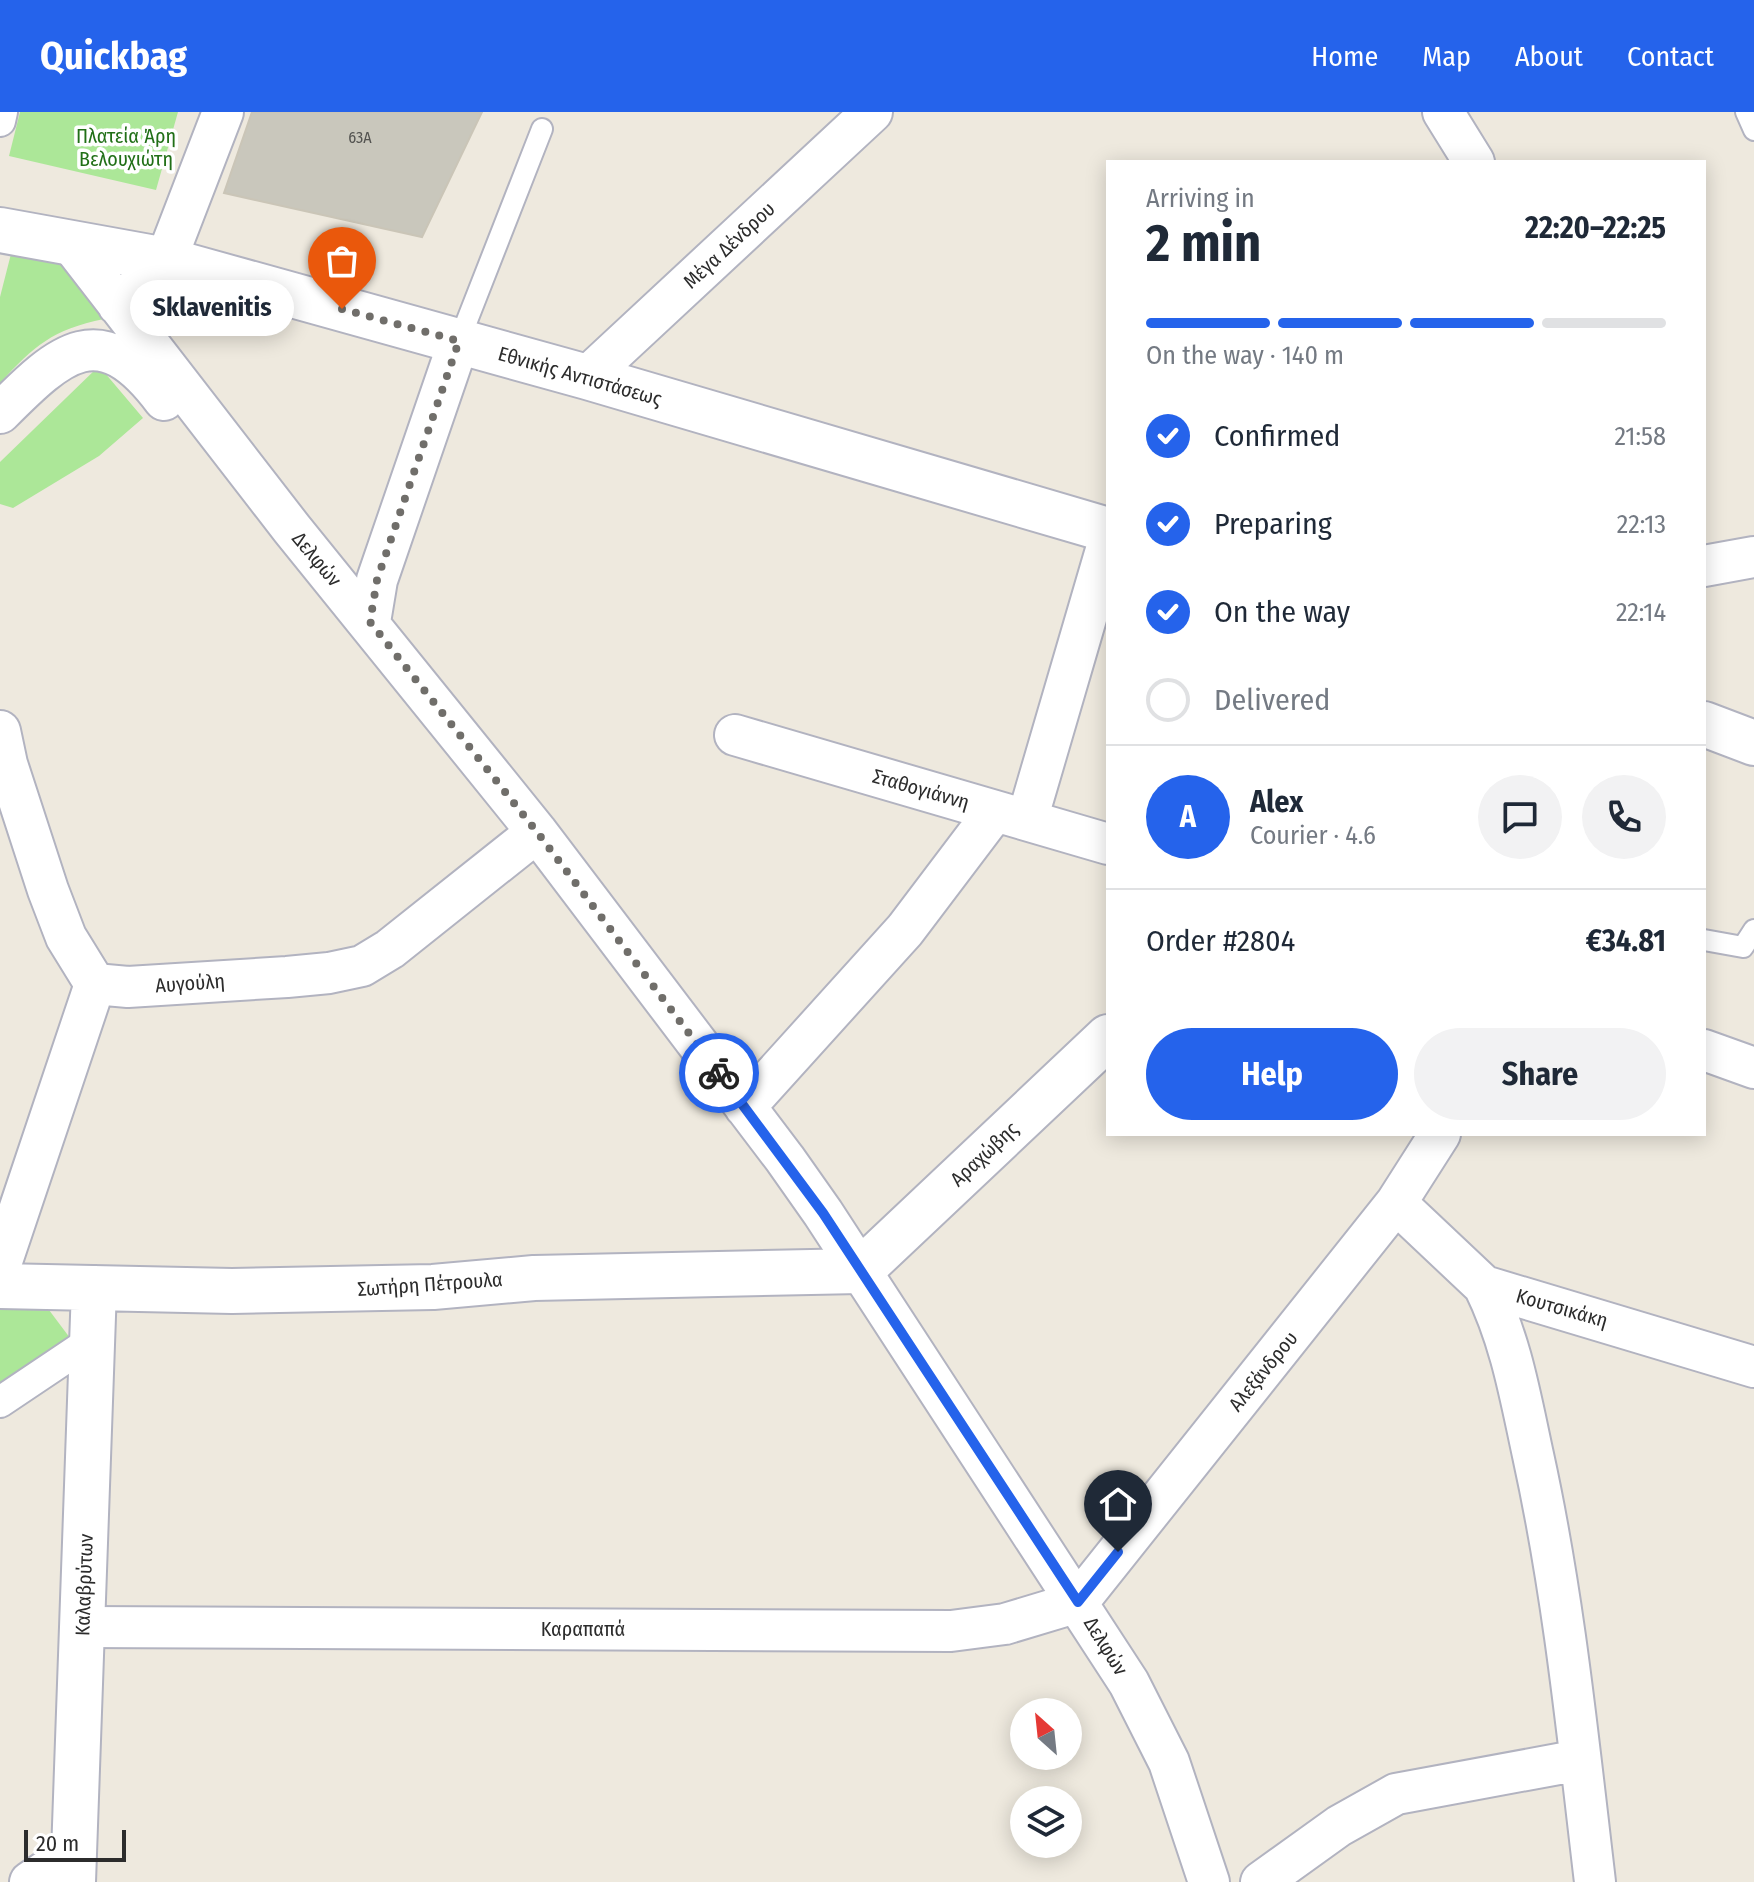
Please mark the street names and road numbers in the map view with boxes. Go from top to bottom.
street label: Μέγα Δένδρου [678,197,780,293]
street label: Εθνικής Αντιστάσεως [495,341,665,411]
street label: Δελφών [287,527,347,591]
street label: Σταθογιάννη [870,764,972,814]
street label: Αυγούλη [154,969,226,997]
street label: Αραχώβης [945,1116,1023,1191]
street label: Σωτήρη Πέτρουλα [357,1267,503,1301]
street label: Κουτσικάκη [1513,1283,1611,1333]
street label: Αλεξάνδρου [1224,1326,1302,1416]
street label: Καλαβρύτων [70,1533,98,1637]
street label: Δελφών [1079,1613,1133,1680]
street label: Καραπαπά [541,1617,625,1641]

